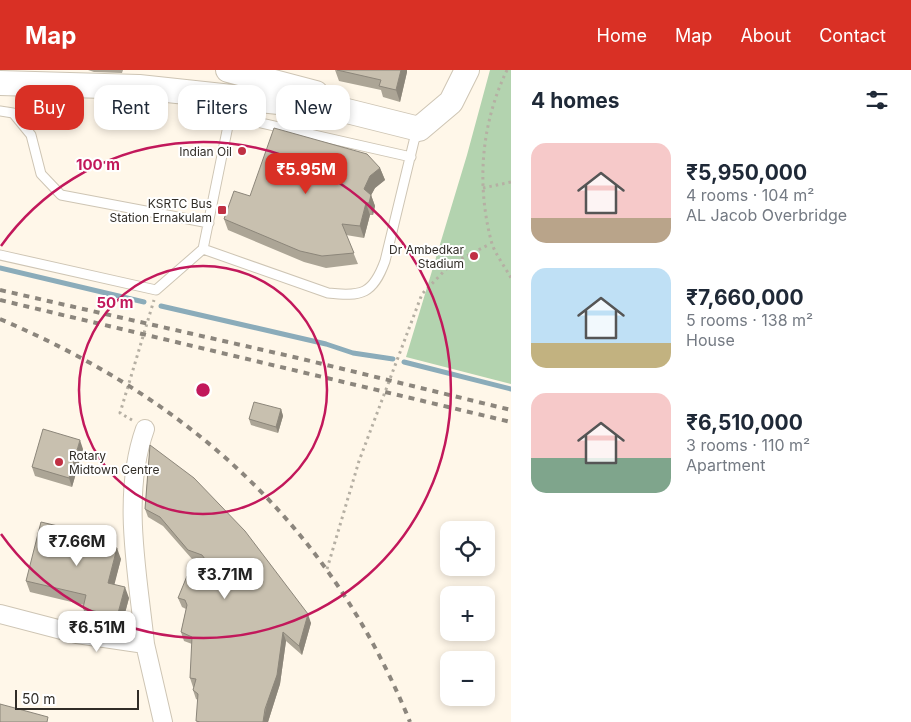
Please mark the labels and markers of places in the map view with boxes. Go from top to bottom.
place label: Indian Oil [179,144,232,159]
marker: Indian Oil [236,145,248,157]
pin: ₹5.95M [265,152,347,195]
place label: KSRTC Bus Station Ernakulam [110,196,212,225]
marker: KSRTC Bus Station Ernakulam [216,204,228,216]
place label: Dr Ambedkar Stadium [389,242,464,271]
marker: Dr Ambedkar Stadium [468,250,480,262]
centre of rings [194,381,212,399]
place label: Rotary Midtown Centre [69,448,159,477]
marker: Rotary Midtown Centre [53,456,65,468]
pin: ₹7.66M [36,524,118,567]
pin: ₹3.71M [184,558,266,600]
pin: ₹6.51M [56,610,138,653]

